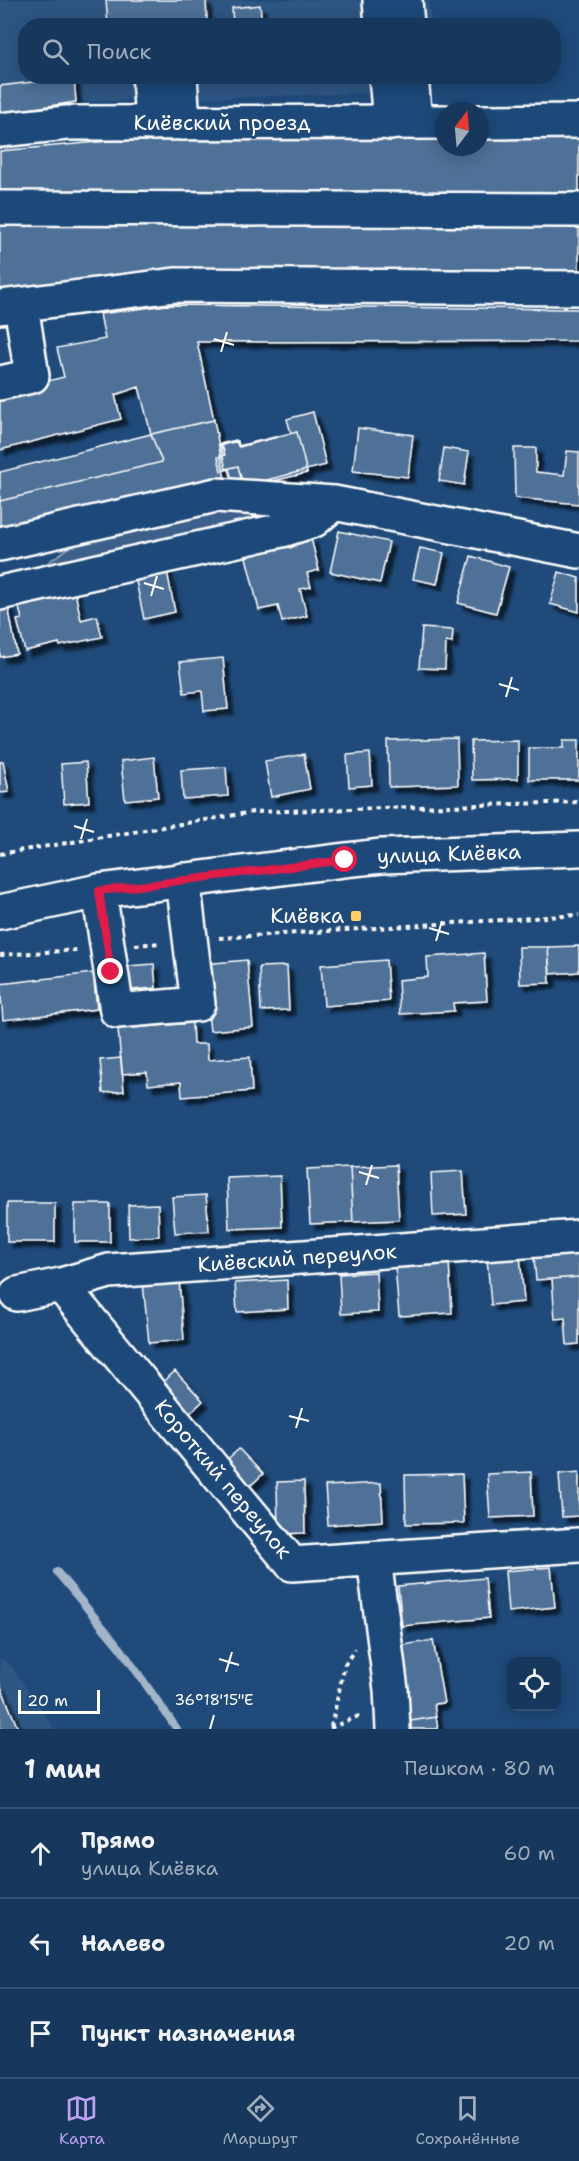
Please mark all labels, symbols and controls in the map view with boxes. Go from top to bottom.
search box [18,18,561,84]
icon: search [39,35,72,68]
text: Поиск [87,37,151,66]
north arrow [435,102,489,156]
street label: Киёвский проезд [134,109,310,137]
street label: улица Киёвка [376,837,522,871]
route start [331,846,357,872]
place label: Киёвка [270,902,344,930]
marker: Киёвка [349,909,363,923]
route end [97,958,123,984]
street label: Киёвский переулок [196,1237,398,1279]
street label: Короткий переулок [148,1393,298,1565]
map controls [507,1657,561,1711]
button: locate [507,1657,561,1711]
scale bar [18,1687,100,1714]
text: 20 m [27,1690,68,1711]
text: 36°18'15"E [174,1690,254,1710]
text: 1 мин [24,1751,101,1786]
text: Пешком · 80 m [404,1755,555,1781]
text: Прямо [81,1826,155,1855]
icon: ahead [24,1837,57,1870]
text: 60 m [503,1840,555,1866]
text: улица Киёвка [81,1855,218,1881]
icon: left [24,1927,57,1960]
text: Налево [81,1929,165,1958]
text: 20 m [504,1930,555,1956]
icon: arrive [24,2017,57,2050]
text: Пункт назначения [81,2019,295,2048]
tab: Карта [59,2092,105,2149]
tab: Маршрут [223,2092,297,2149]
tab: Сохранённые [415,2092,520,2149]

